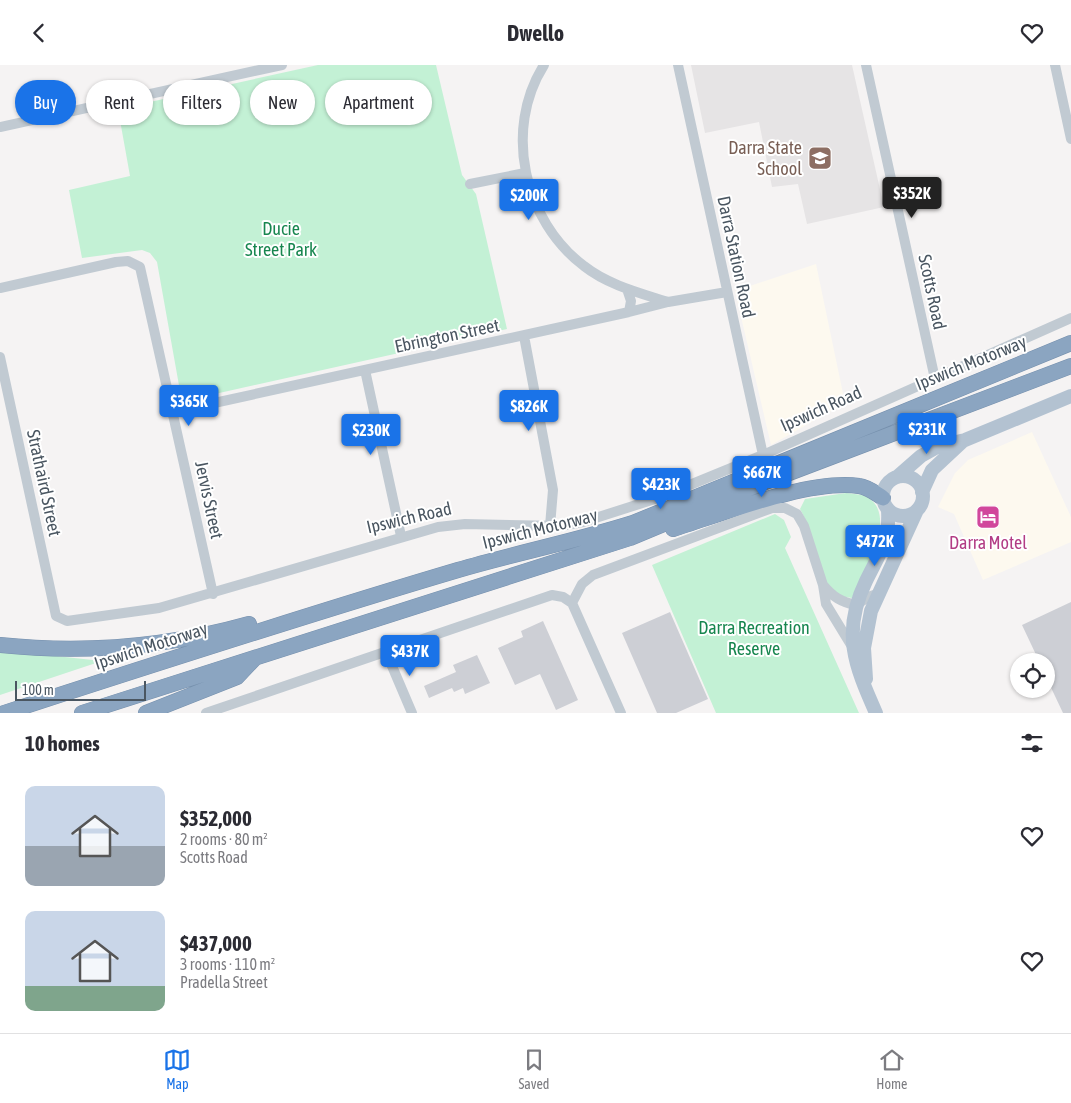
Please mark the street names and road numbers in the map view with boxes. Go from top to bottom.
street label: Darra Station Road [713,194,760,320]
street label: Scotts Road [914,252,951,331]
street label: Ebrington Street [393,314,501,357]
street label: Ipswich Motorway [912,331,1029,394]
street label: Ipswich Road [777,381,865,436]
street label: Strathaird Street [23,428,66,538]
street label: Jervis Street [191,459,228,541]
street label: Ipswich Road [364,498,453,537]
street label: Ipswich Motorway [480,504,600,553]
street label: Ipswich Motorway [92,617,210,674]

